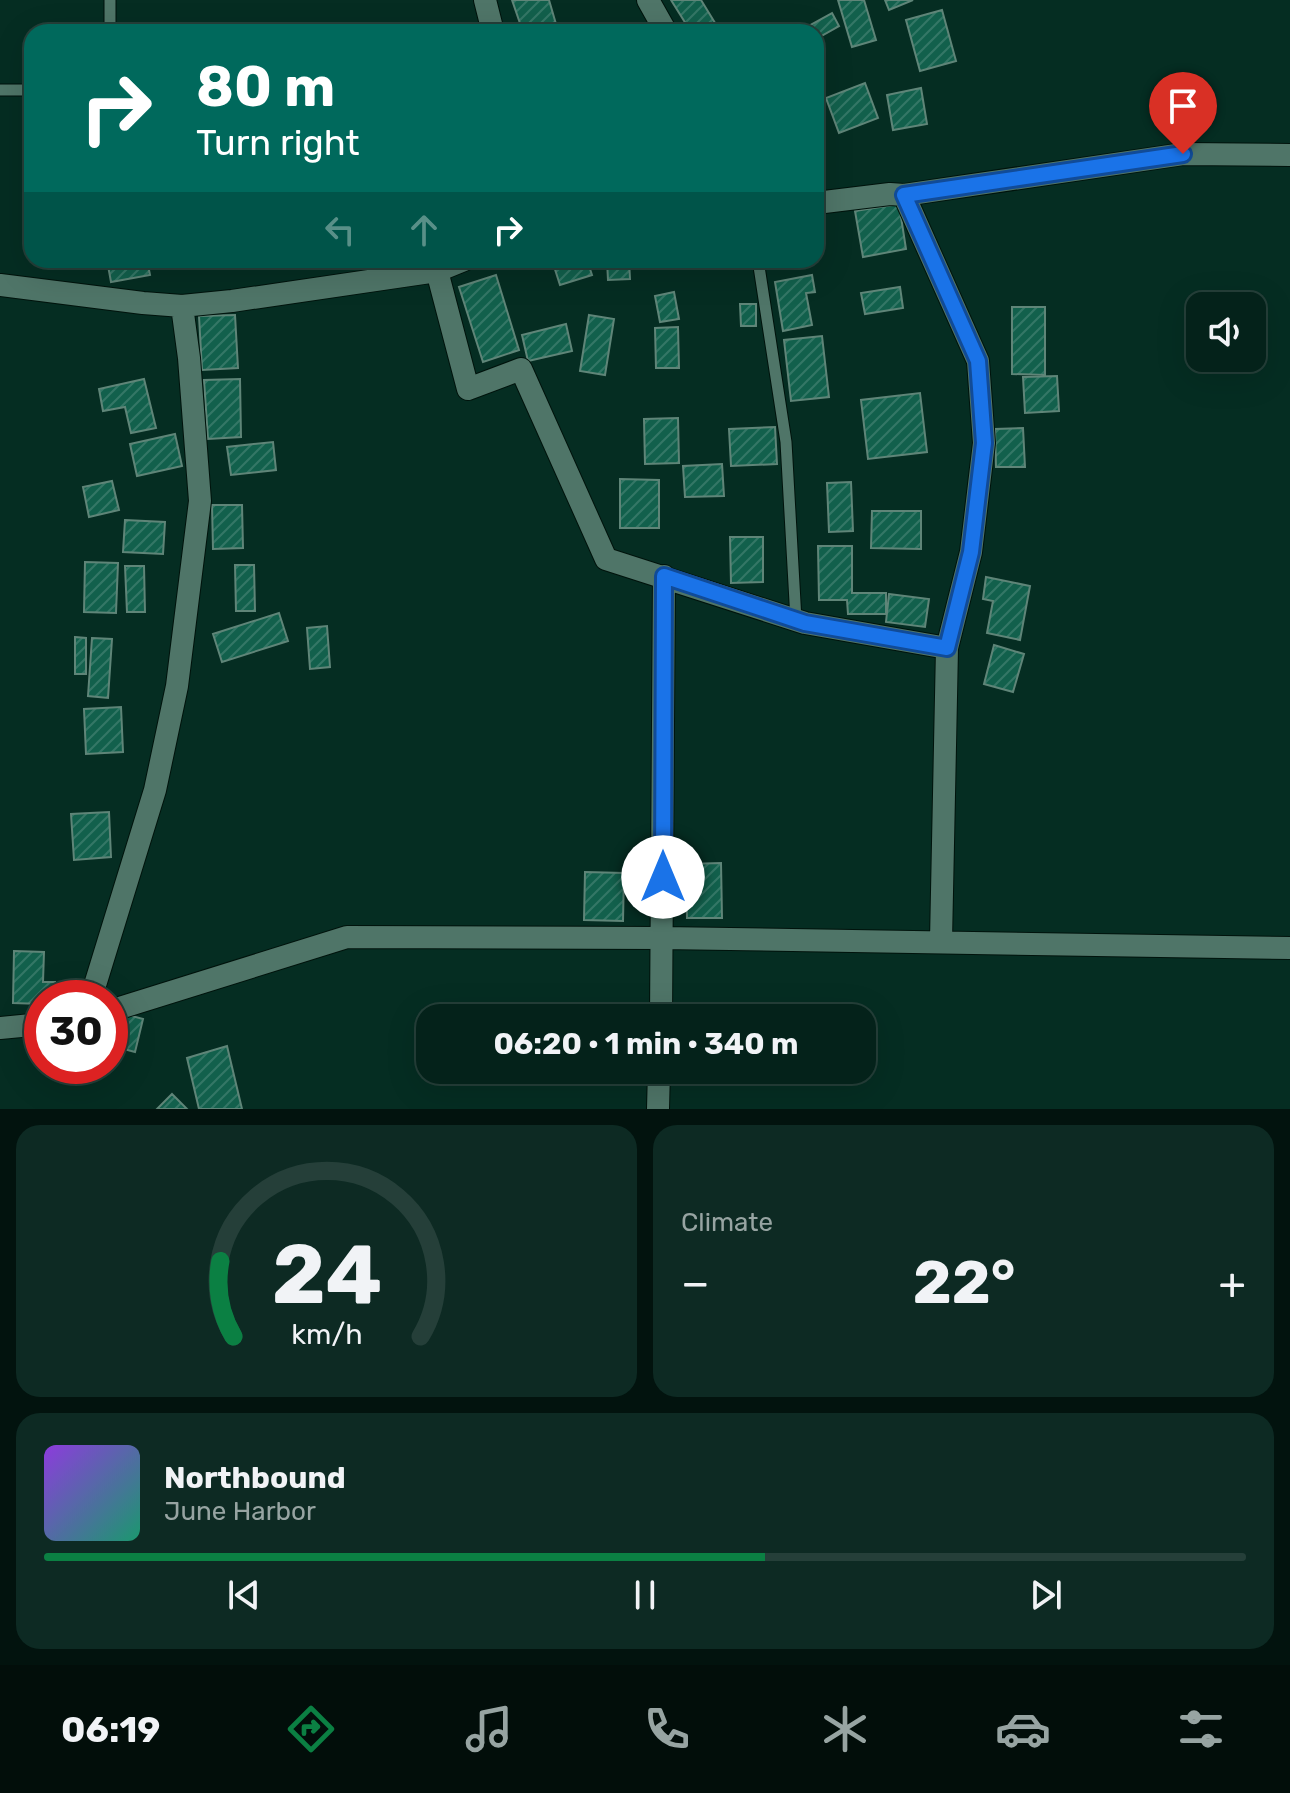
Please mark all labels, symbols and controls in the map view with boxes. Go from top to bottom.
text: 80 m [196,54,335,120]
icon: right [64,56,168,160]
pin [1149,72,1217,154]
icon: arrive [1161,84,1205,128]
text: Turn right [196,121,360,164]
icon: left [318,208,362,252]
icon: ahead [402,208,446,252]
icon: right [486,208,530,252]
map controls [1186,292,1266,372]
button: sound [1186,292,1266,372]
position arrow [621,835,705,919]
speed limit sign: 30 [24,980,128,1084]
text: 06:20 · 1 min · 340 m [493,1026,799,1062]
text: Climate [681,1207,773,1238]
text: 24 [271,1225,382,1324]
text: 22° [913,1247,1015,1318]
text: − [681,1257,710,1309]
text: + [1219,1257,1246,1309]
text: km/h [291,1317,362,1351]
text: Northbound [164,1460,346,1496]
text: June Harbor [164,1496,316,1527]
icon: previous [222,1573,266,1617]
icon: pause [623,1573,667,1617]
icon: next [1024,1573,1068,1617]
icon: directions [283,1701,339,1757]
icon: music [461,1701,517,1757]
icon: phone [639,1701,695,1757]
icon: climate [817,1701,873,1757]
icon: car [995,1701,1051,1757]
icon: filters [1173,1701,1229,1757]
text: 06:19 [61,1708,160,1751]

